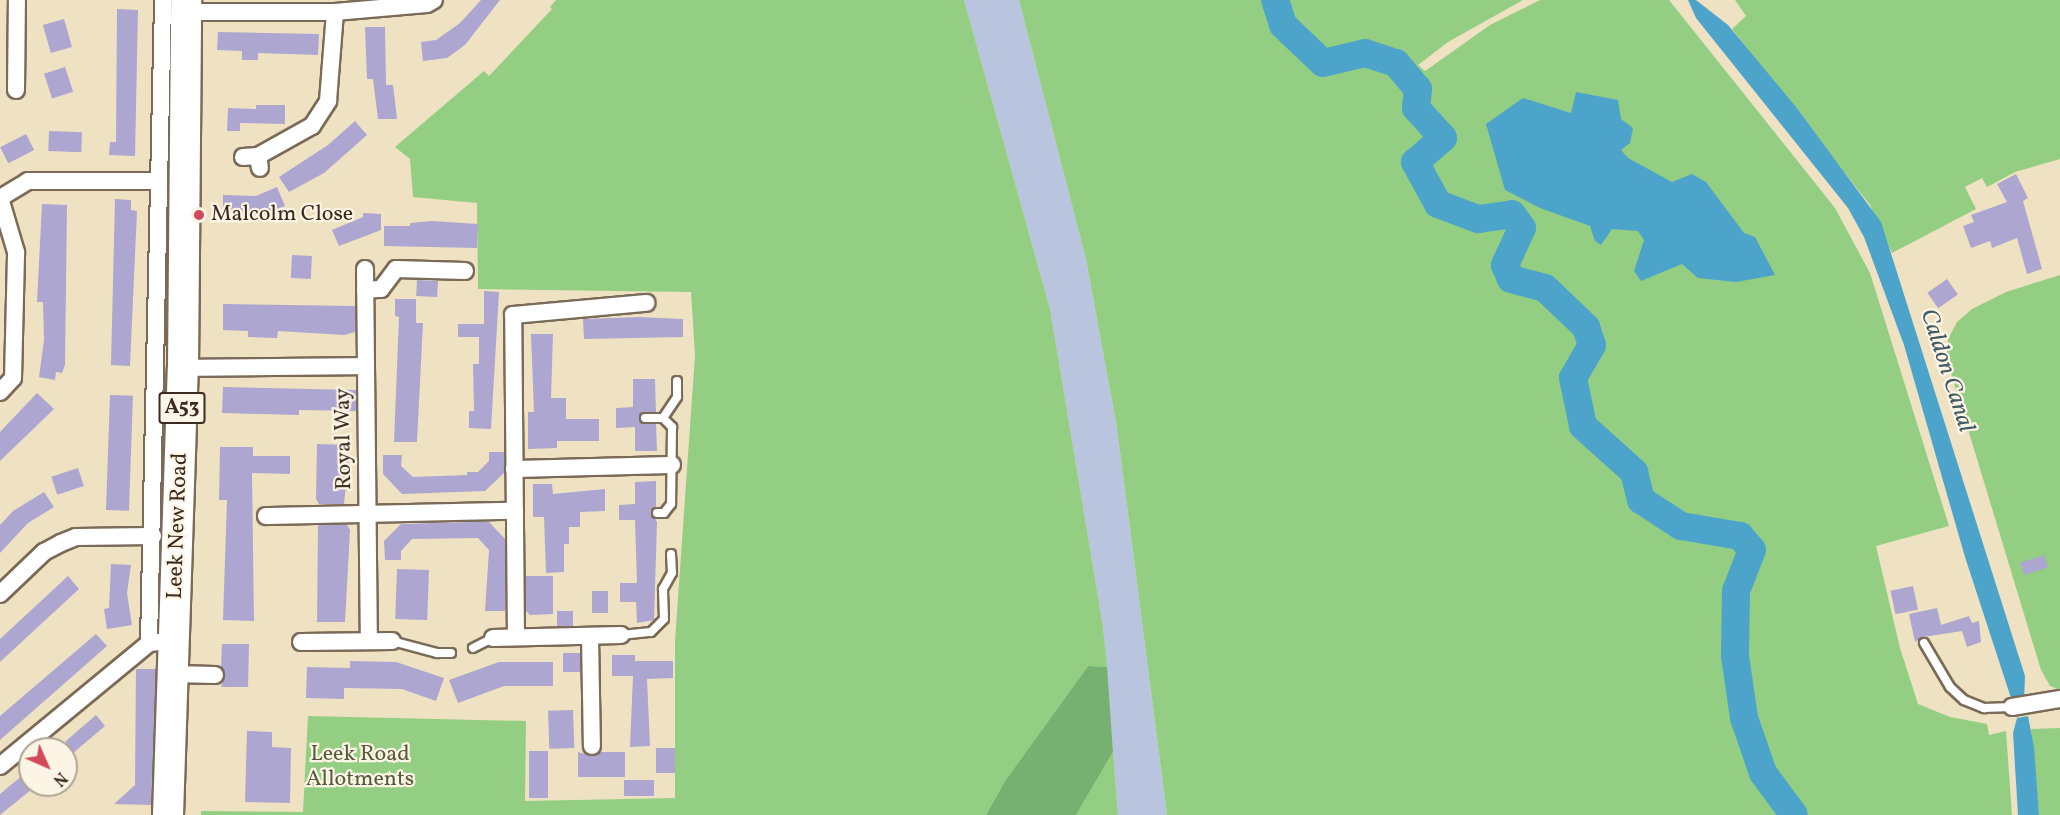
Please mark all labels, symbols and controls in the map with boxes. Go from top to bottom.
place label: Malcolm Close [211,202,353,228]
marker: Malcolm Close [192,208,206,222]
water label: Caldon Canal [1912,306,1980,436]
street label: Royal Way [330,387,358,491]
road number: A53 [158,390,206,426]
street label: Leek New Road [162,452,194,600]
north arrow [18,737,78,797]
park label: Leek Road Allotments [306,741,414,792]
text: N [47,766,71,790]

